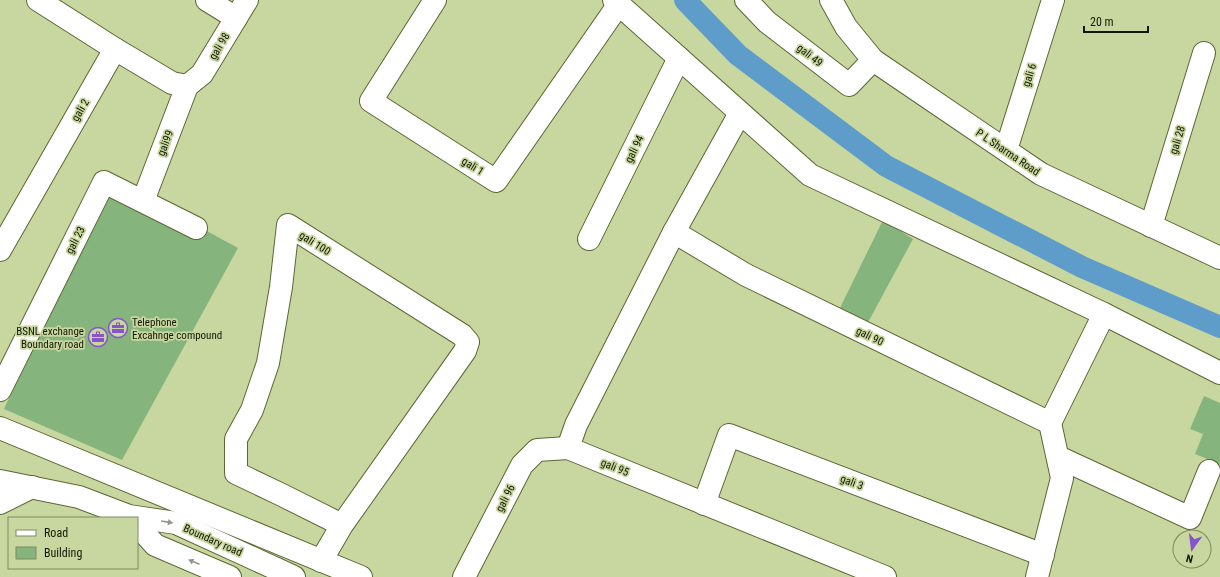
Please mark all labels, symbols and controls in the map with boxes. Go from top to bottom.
scale bar [1084,8,1148,34]
text: 20 m [1090,15,1114,29]
street label: gali 98 [206,30,233,62]
street label: gali 49 [794,41,825,69]
street label: gali 6 [1020,62,1039,88]
street label: gali 2 [69,97,92,124]
street label: gali 28 [1167,124,1188,156]
street label: P L Sharma Road [973,126,1042,179]
street label: gali99 [155,128,176,158]
street label: gali 94 [622,133,647,165]
street label: gali 1 [459,155,486,178]
street label: gali 23 [63,224,88,256]
street label: gali 100 [297,229,333,258]
place label: Telephone Excahnge compound [132,316,222,342]
office icon: Telephone Excahnge compound [107,317,129,339]
street label: gali 90 [854,324,886,349]
place label: BSNL exchange Boundary road [16,325,84,351]
office icon: BSNL exchange Boundary road [87,326,109,348]
street label: gali 95 [599,456,631,479]
street label: gali 3 [838,472,865,493]
street label: gali 96 [493,482,518,514]
legend [8,517,138,569]
one-way arrow [161,519,173,525]
street label: Boundary road [181,522,244,559]
text: Road [44,526,68,540]
north arrow [1172,529,1212,569]
text: Building [44,546,82,560]
text: N [1185,551,1195,565]
one-way arrow [189,559,200,565]

